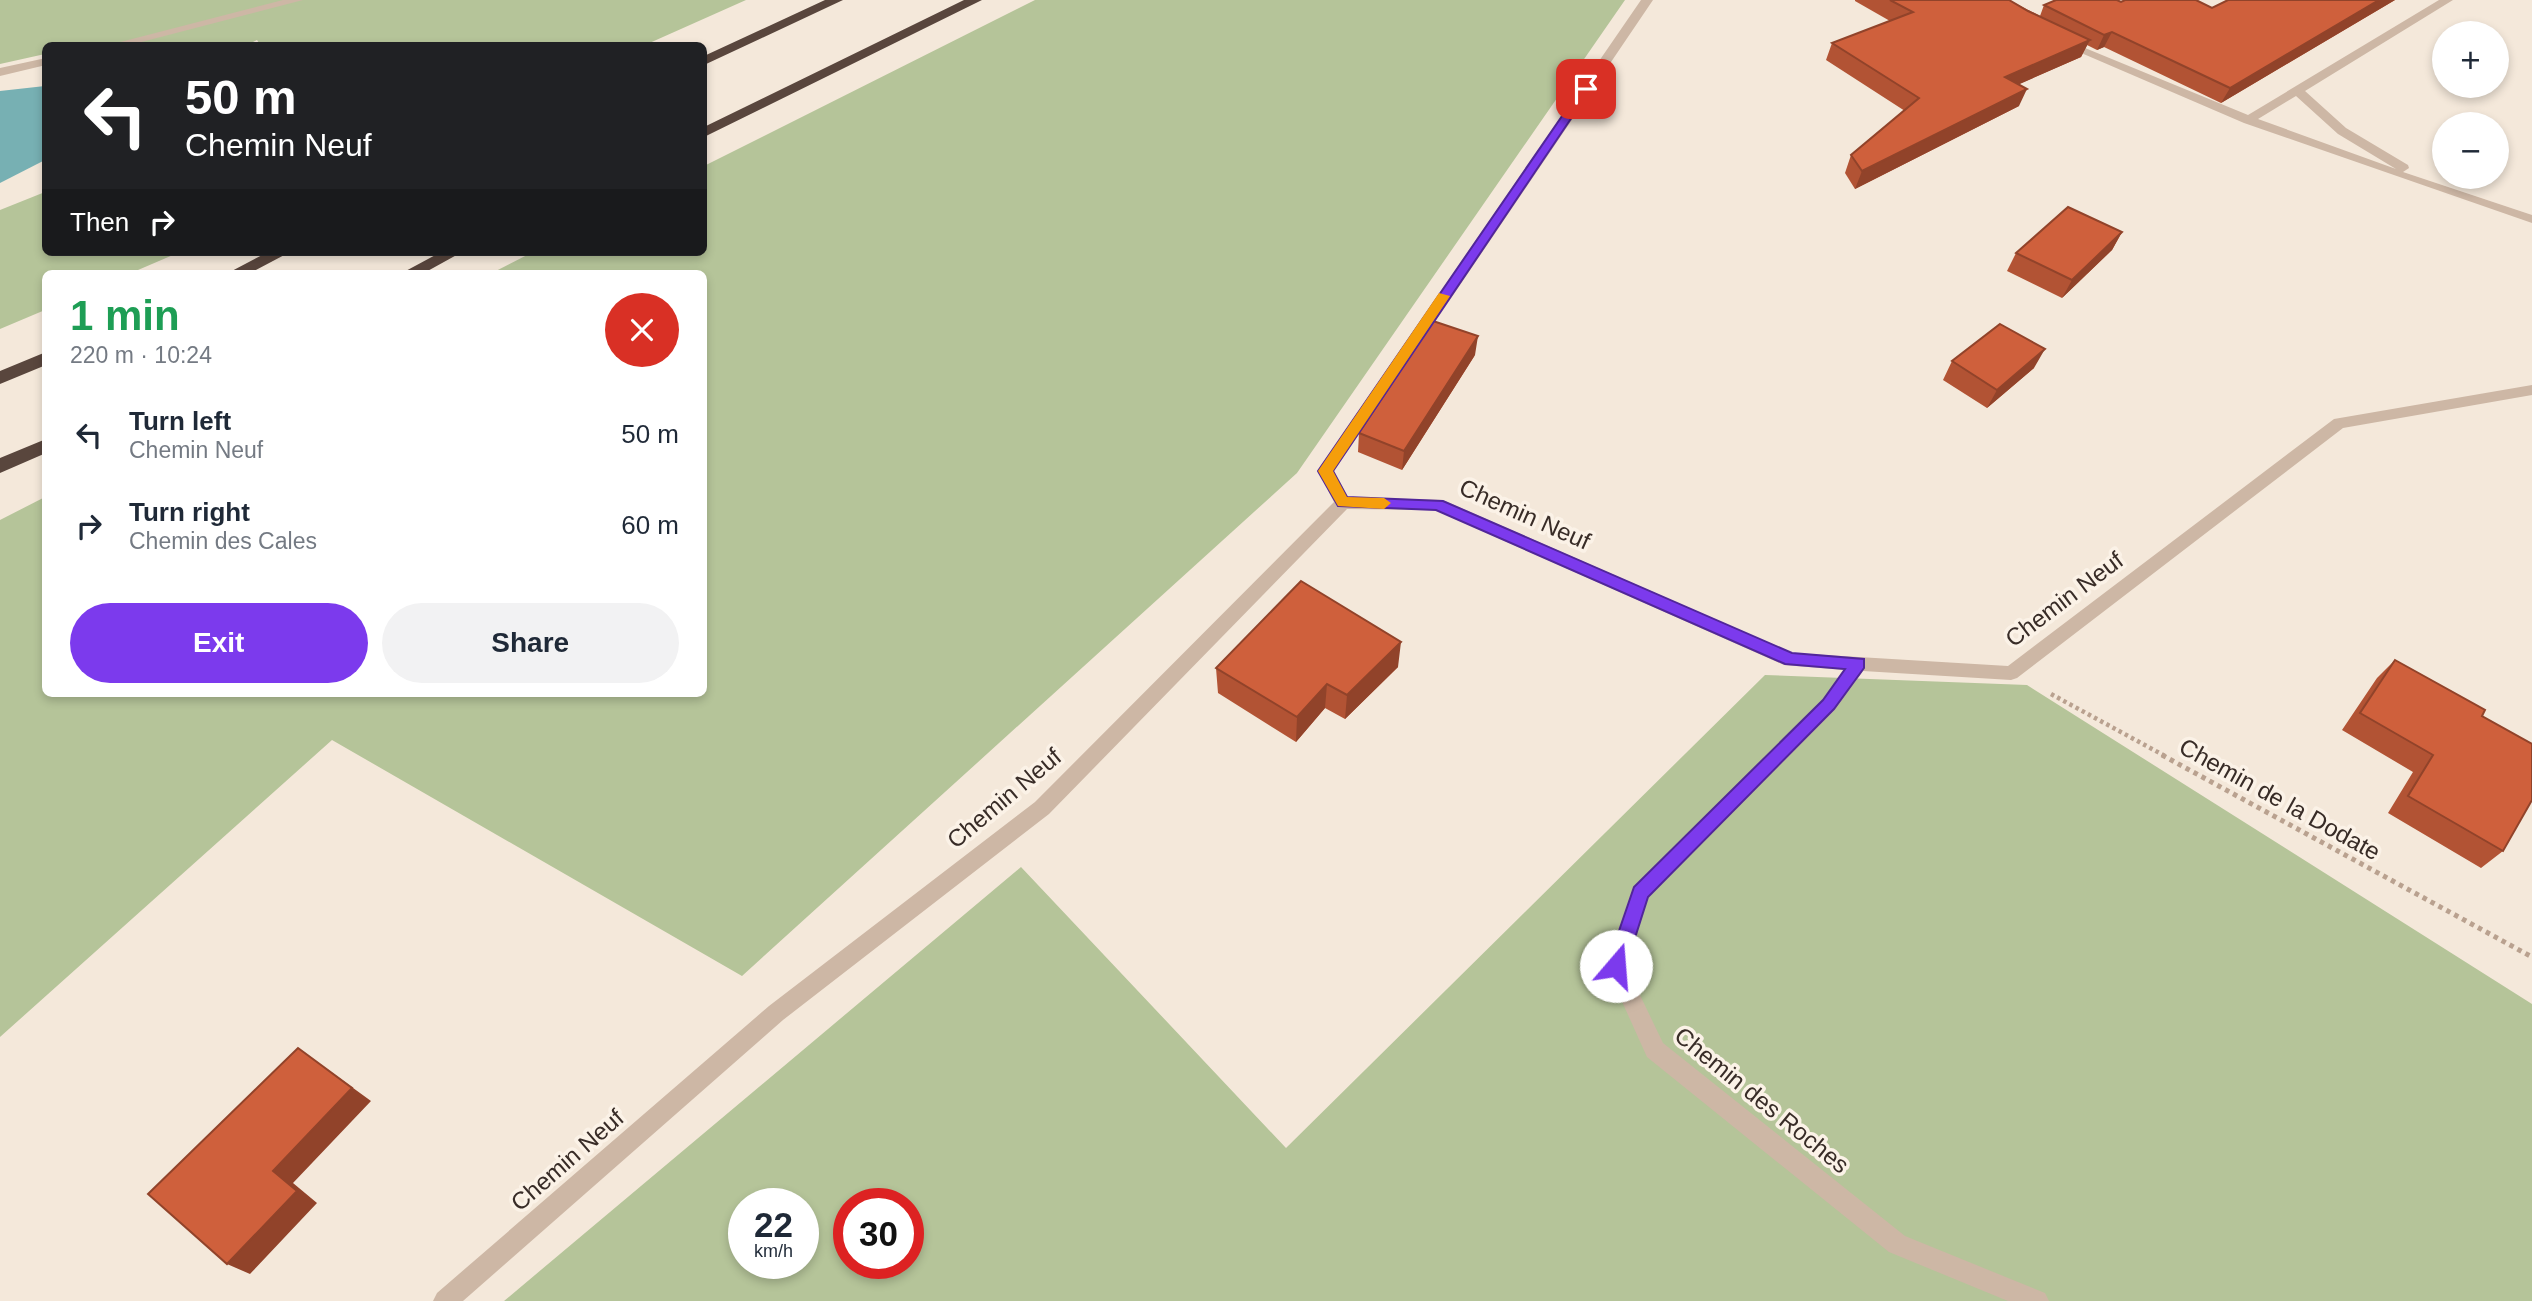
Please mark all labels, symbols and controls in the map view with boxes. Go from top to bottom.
map controls [2432,21,2509,189]
button: + [2432,21,2509,98]
pin [1556,59,1616,119]
icon: left [70,70,161,161]
text: 50 m [185,70,297,124]
icon: arrive [1567,70,1605,108]
button: − [2432,112,2509,189]
text: Chemin Neuf [185,127,372,163]
icon: right [143,203,181,241]
text: Then [70,207,129,237]
text: 1 min [70,292,180,339]
button: close [605,293,679,367]
text: 220 m · 10:24 [70,342,212,368]
text: Turn left [129,406,231,436]
icon: left [70,416,108,454]
text: 50 m [621,419,679,449]
text: Chemin Neuf [129,437,263,463]
street label: Chemin Neuf [1456,473,1595,555]
text: Turn right [129,497,250,527]
icon: right [70,507,108,545]
text: 60 m [621,510,679,540]
text: Chemin des Cales [129,528,317,554]
street label: Chemin Neuf [2000,546,2128,652]
button: Exit [70,603,368,683]
button: Share [382,603,679,683]
street label: Chemin de la Dodate [2175,733,2385,865]
street label: Chemin Neuf [942,742,1067,853]
position arrow [1579,929,1653,1003]
street label: Chemin des Roches [1670,1022,1854,1178]
street label: Chemin Neuf [505,1104,629,1216]
speed limit sign: 30 [833,1188,924,1279]
text: 22 [754,1205,793,1244]
text: km/h [754,1241,793,1261]

